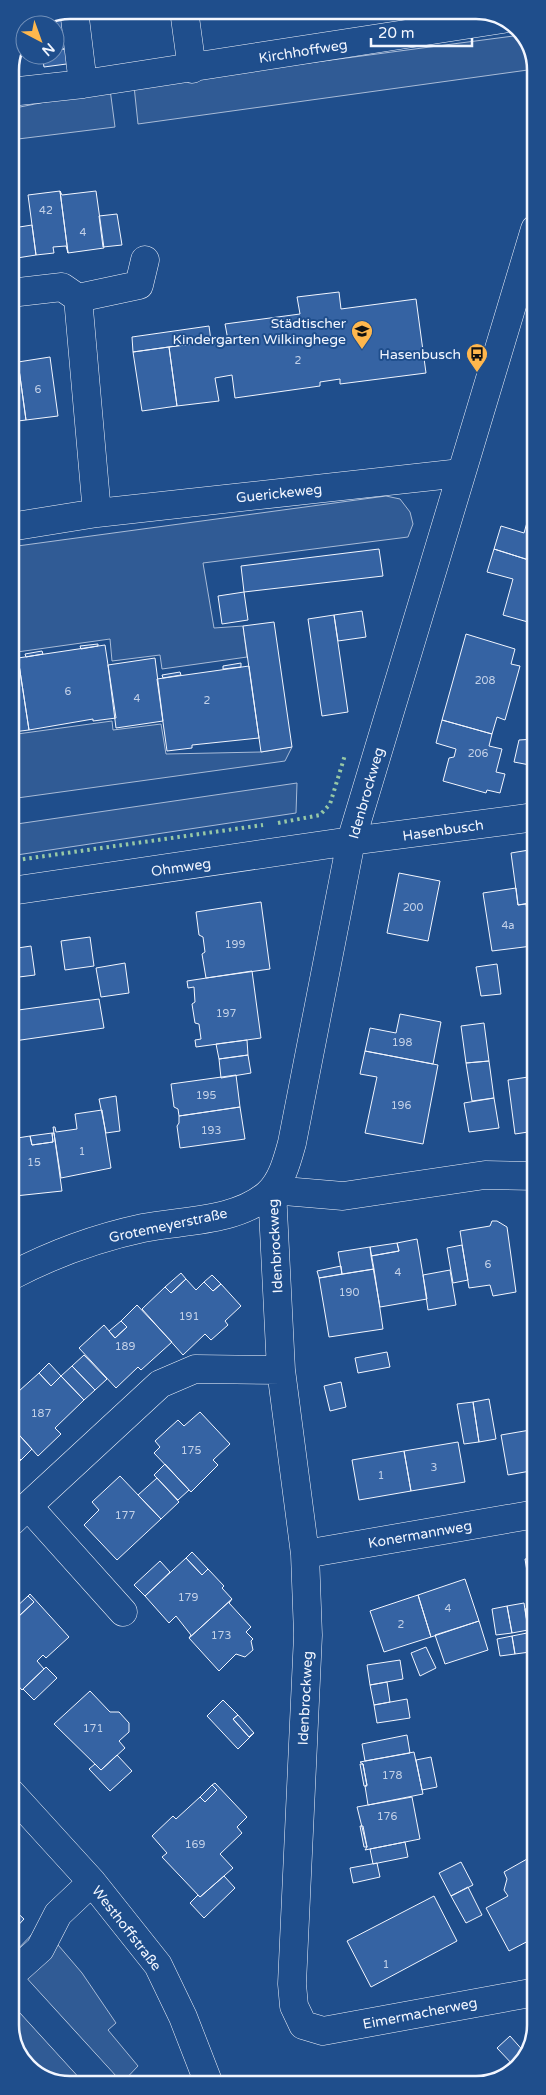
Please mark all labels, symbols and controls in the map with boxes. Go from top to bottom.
north arrow [15,15,65,65]
scale bar [371,15,472,47]
text: 20 m [378,24,415,42]
street label: Kirchhoffweg [258,36,349,67]
text: N [38,39,58,60]
house number: 42 [39,204,53,217]
house number: 4 [80,226,87,239]
place label: Städtischer Kindergarten Wilkinghege [173,315,347,348]
school or university icon: Städtischer Kindergarten Wilkinghege [350,319,374,350]
bus stop icon: Hasenbusch [465,342,489,373]
place label: Hasenbusch [379,346,461,363]
house number: 2 [295,354,302,367]
house number: 6 [35,383,42,396]
street label: Guerickeweg [235,481,323,506]
house number: 208 [475,674,495,687]
house number: 6 [65,685,72,698]
house number: 4 [134,692,141,705]
house number: 2 [204,694,211,707]
street label: Idenbrockweg [345,745,388,841]
house number: 206 [468,747,488,760]
street label: Hasenbusch [401,816,485,845]
street label: Ohmweg [150,855,212,880]
house number: 200 [403,901,423,914]
house number: 4a [501,919,515,932]
house number: 199 [225,938,245,951]
house number: 197 [216,1007,236,1020]
house number: 198 [392,1036,412,1049]
house number: 195 [196,1089,216,1102]
house number: 196 [391,1099,411,1112]
house number: 193 [201,1124,221,1137]
house number: 1 [79,1145,85,1158]
house number: 15 [27,1156,41,1169]
street label: Idenbrockweg [265,1198,286,1294]
street label: Grotemeyerstraße [107,1205,229,1246]
house number: 6 [485,1258,492,1271]
house number: 4 [395,1266,402,1279]
house number: 190 [339,1286,359,1299]
house number: 191 [179,1310,199,1323]
house number: 189 [115,1340,135,1353]
house number: 187 [31,1407,51,1420]
house number: 175 [181,1444,201,1457]
house number: 3 [431,1461,438,1474]
house number: 1 [378,1469,384,1482]
house number: 177 [115,1509,135,1522]
street label: Konermannweg [367,1517,473,1552]
house number: 179 [178,1591,198,1604]
house number: 4 [445,1602,452,1615]
house number: 2 [398,1618,405,1631]
house number: 173 [211,1629,231,1642]
street label: Idenbrockweg [295,1650,316,1746]
house number: 171 [83,1722,103,1735]
house number: 178 [382,1769,402,1782]
house number: 176 [377,1810,397,1823]
house number: 169 [185,1838,205,1851]
street label: Westhoffstraße [88,1883,165,1974]
house number: 1 [383,1958,389,1971]
street label: Eimermacherweg [361,1994,479,2033]

